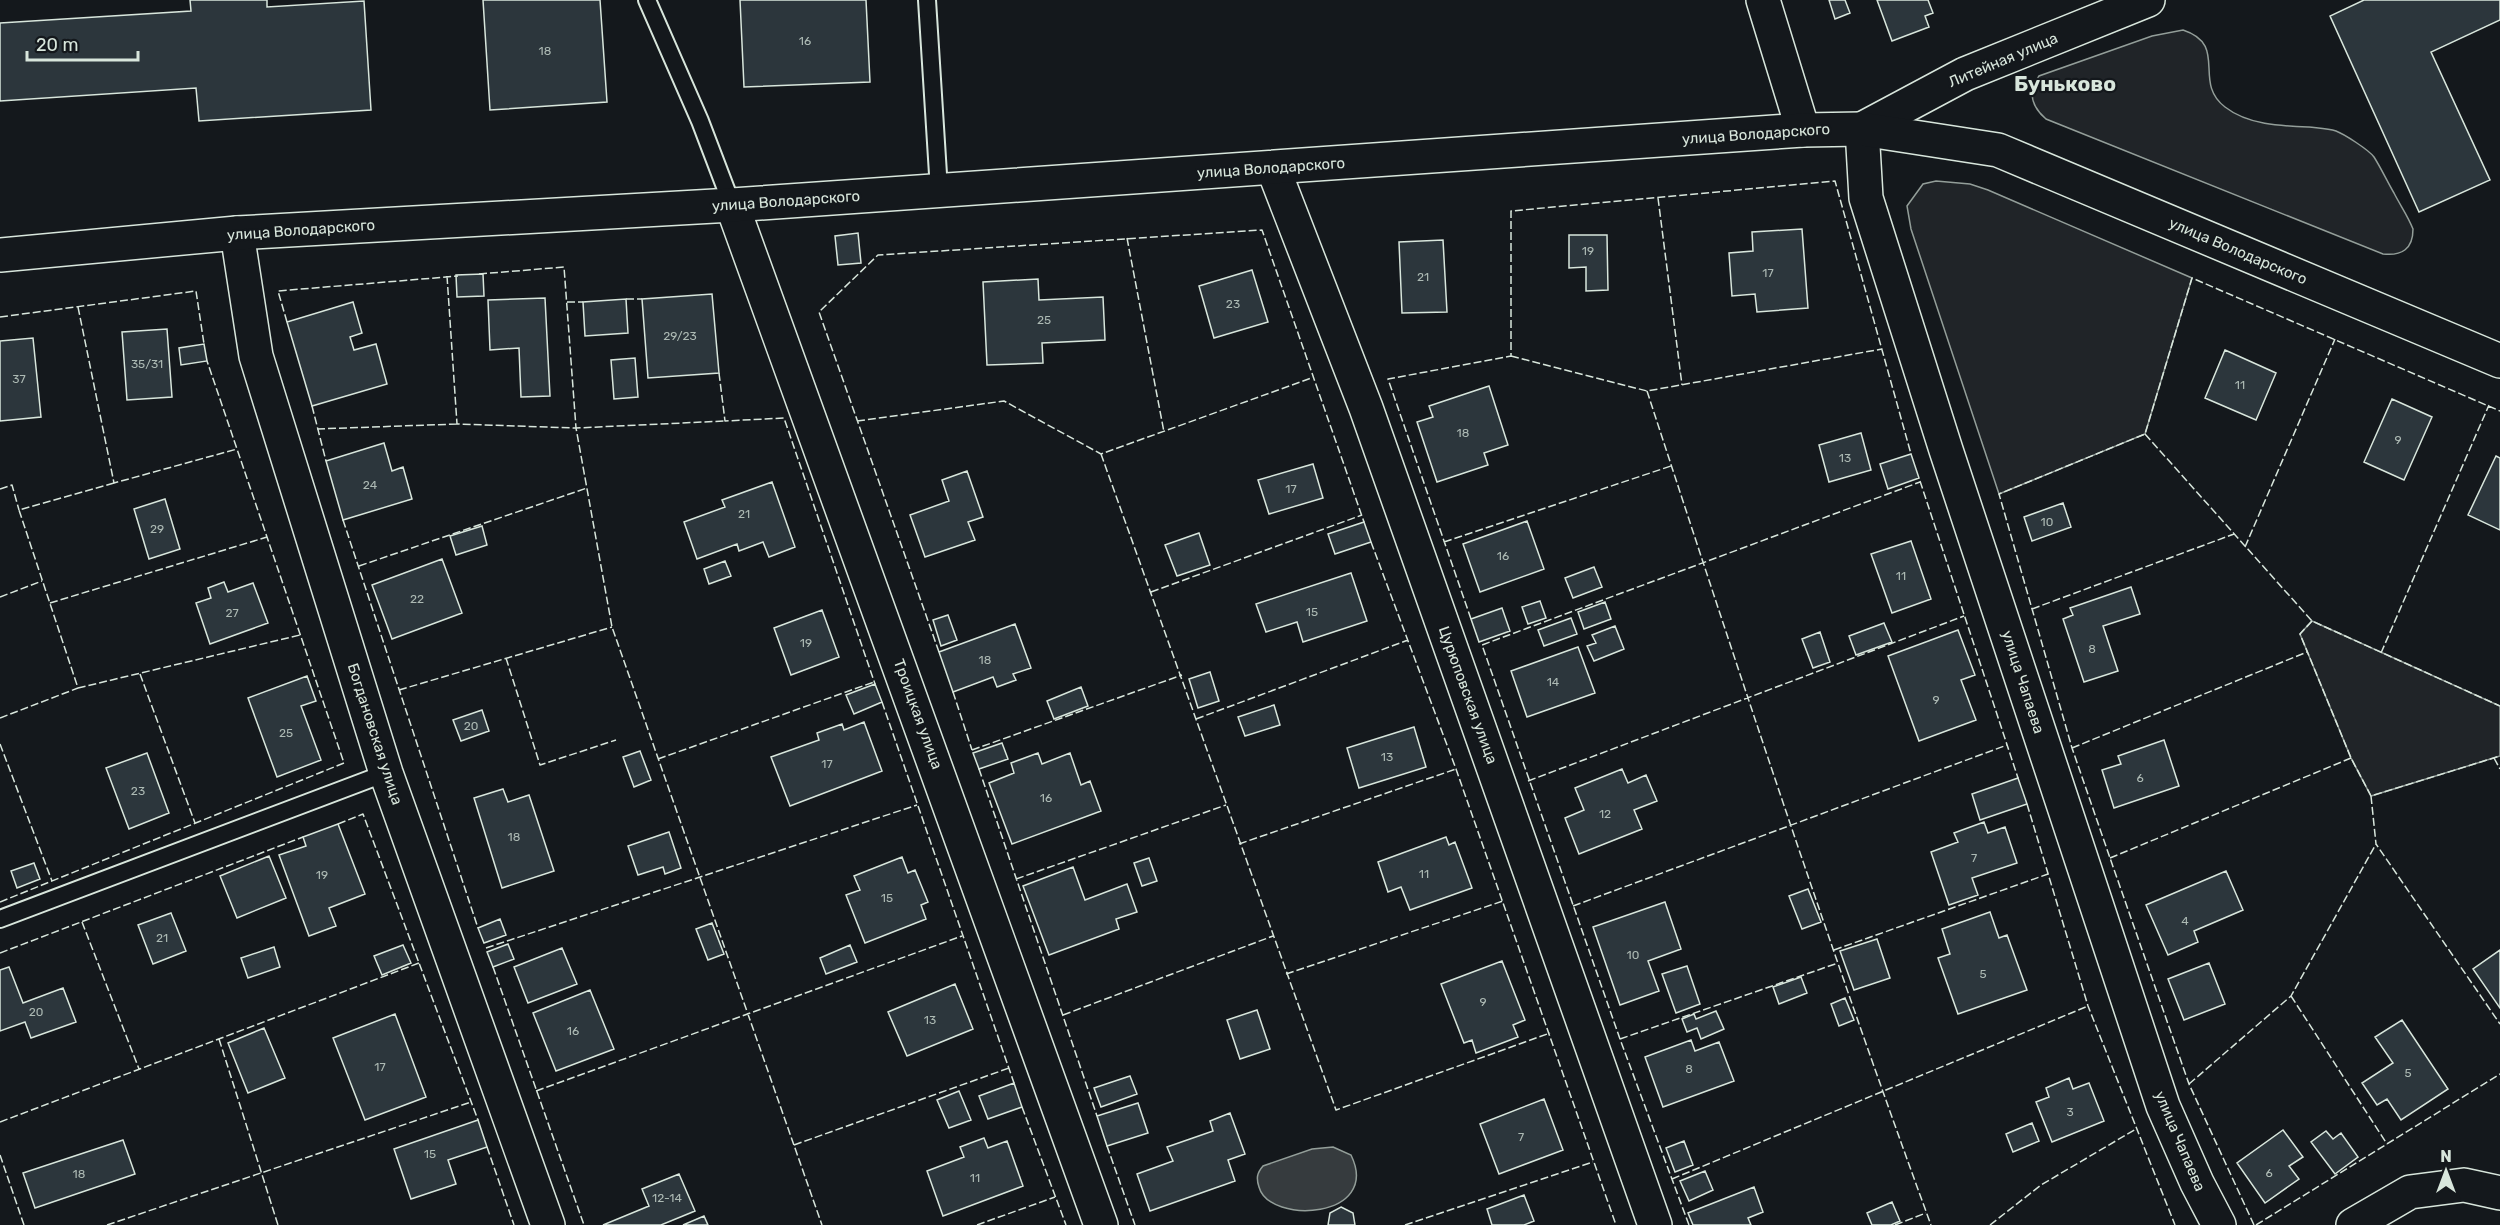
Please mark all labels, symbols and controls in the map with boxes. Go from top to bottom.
scale bar [27,24,138,62]
street label: Литейная улица [1945,29,2061,91]
text: 20 m [36,34,78,56]
house number: 16 [799,34,811,48]
house number: 18 [539,44,551,58]
district label: Буньково [2014,71,2116,96]
street label: улица Володарского [1681,120,1831,148]
street label: улица Володарского [1196,154,1346,182]
street label: улица Володарского [711,187,861,215]
street label: улица Володарского [2166,214,2310,288]
street label: улица Володарского [226,216,376,244]
house number: 19 [1582,244,1594,258]
house number: 17 [1762,266,1774,280]
house number: 21 [1417,270,1429,284]
house number: 23 [1226,297,1240,311]
house number: 25 [1037,313,1051,327]
house number: 29/23 [663,329,697,343]
house number: 35/31 [131,357,163,371]
house number: 37 [12,372,26,386]
house number: 11 [2235,378,2245,392]
house number: 18 [1457,426,1469,440]
house number: 9 [2394,433,2402,447]
house number: 13 [1839,451,1851,465]
house number: 24 [363,478,378,492]
house number: 17 [1285,482,1297,496]
house number: 21 [738,507,750,521]
house number: 10 [2041,515,2053,529]
house number: 29 [150,522,164,536]
house number: 16 [1497,549,1509,563]
house number: 11 [1896,569,1906,583]
house number: 22 [410,592,424,606]
house number: 15 [1306,605,1318,619]
house number: 27 [225,606,239,620]
street label: Цурюповская улица [1435,624,1501,766]
street label: улица Чапаева [1998,628,2048,736]
house number: 19 [800,636,812,650]
house number: 8 [2088,642,2096,656]
house number: 18 [979,653,991,667]
street label: Троицкая улица [890,656,946,772]
street label: Богдановская улица [344,661,406,807]
house number: 14 [1547,675,1560,689]
house number: 9 [1932,693,1940,707]
house number: 20 [464,719,478,733]
house number: 25 [279,726,293,740]
house number: 13 [1381,750,1393,764]
house number: 17 [821,757,833,771]
house number: 6 [2136,771,2144,785]
house number: 23 [131,784,145,798]
house number: 16 [1040,791,1052,805]
house number: 12 [1599,807,1611,821]
house number: 18 [508,830,520,844]
house number: 7 [1971,851,1977,865]
house number: 11 [1419,867,1429,881]
house number: 19 [316,868,328,882]
house number: 15 [881,891,893,905]
house number: 4 [2181,914,2189,928]
house number: 21 [156,931,168,945]
house number: 10 [1627,948,1639,962]
house number: 5 [1979,967,1987,981]
house number: 9 [1479,995,1487,1009]
house number: 20 [29,1005,43,1019]
house number: 13 [924,1013,936,1027]
house number: 16 [567,1024,579,1038]
house number: 17 [374,1060,386,1074]
house number: 8 [1685,1062,1693,1076]
house number: 5 [2404,1066,2412,1080]
street label: улица Чапаева [2151,1088,2209,1194]
house number: 3 [2066,1105,2074,1119]
house number: 7 [1518,1130,1524,1144]
north arrow [2416,1141,2476,1201]
house number: 15 [424,1147,436,1161]
text: N [2440,1147,2452,1166]
house number: 6 [2265,1166,2273,1180]
house number: 18 [73,1167,85,1181]
house number: 11 [970,1171,980,1185]
house number: 12-14 [652,1191,682,1205]

